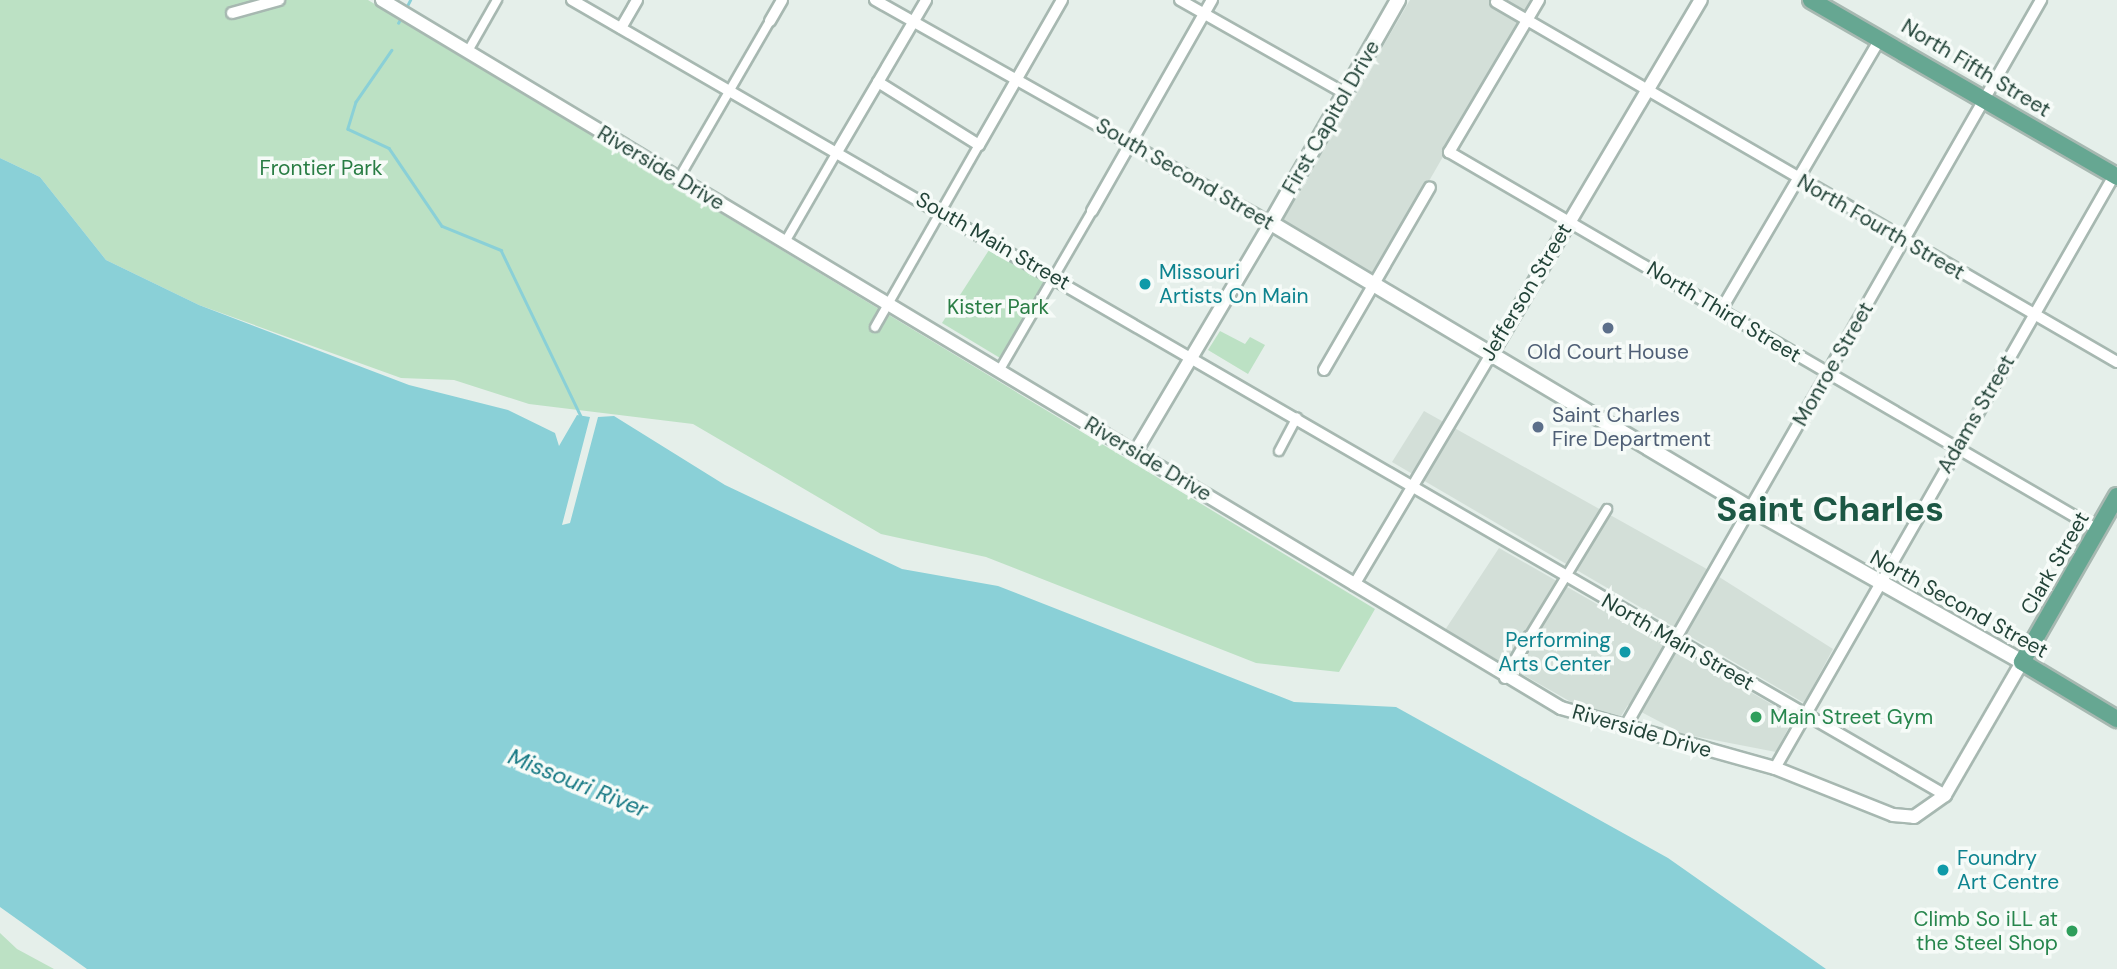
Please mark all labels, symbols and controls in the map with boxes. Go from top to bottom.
street label: North Fifth Street [1897,14,2055,122]
street label: First Capitol Drive [1277,36,1385,198]
street label: South Second Street [1091,113,1279,235]
street label: Riverside Drive [593,120,729,216]
park label: Frontier Park [259,155,383,181]
street label: North Fourth Street [1793,169,1969,285]
street label: South Main Street [911,187,1075,295]
street label: Jefferson Street [1475,219,1577,365]
street label: North Third Street [1642,256,1806,368]
place label: Missouri Artists On Main [1159,259,1308,309]
marker: Missouri Artists On Main [1137,276,1153,292]
park label: Kister Park [947,294,1049,320]
street label: Monroe Street [1787,298,1879,430]
marker: Old Court House [1600,320,1616,336]
place label: Old Court House [1527,339,1689,365]
street label: Adams Street [1932,350,2020,478]
place label: Saint Charles Fire Department [1552,402,1711,452]
street label: Riverside Drive [1080,411,1216,507]
marker: Saint Charles Fire Department [1530,419,1546,435]
district label: Saint Charles [1716,488,1944,530]
street label: Clark Street [2015,507,2095,619]
street label: North Second Street [1866,545,2052,663]
street label: North Main Street [1597,588,1759,696]
place label: Performing Arts Center [1498,627,1611,677]
marker: Performing Arts Center [1617,644,1633,660]
street label: Riverside Drive [1569,699,1715,763]
place label: Main Street Gym [1770,704,1933,730]
marker: Main Street Gym [1748,709,1764,725]
water label: Missouri River [504,742,652,824]
place label: Foundry Art Centre [1957,845,2059,895]
marker: Foundry Art Centre [1935,862,1951,878]
place label: Climb So iLL at the Steel Shop [1913,906,2058,956]
marker: Climb So iLL at the Steel Shop [2064,923,2080,939]

